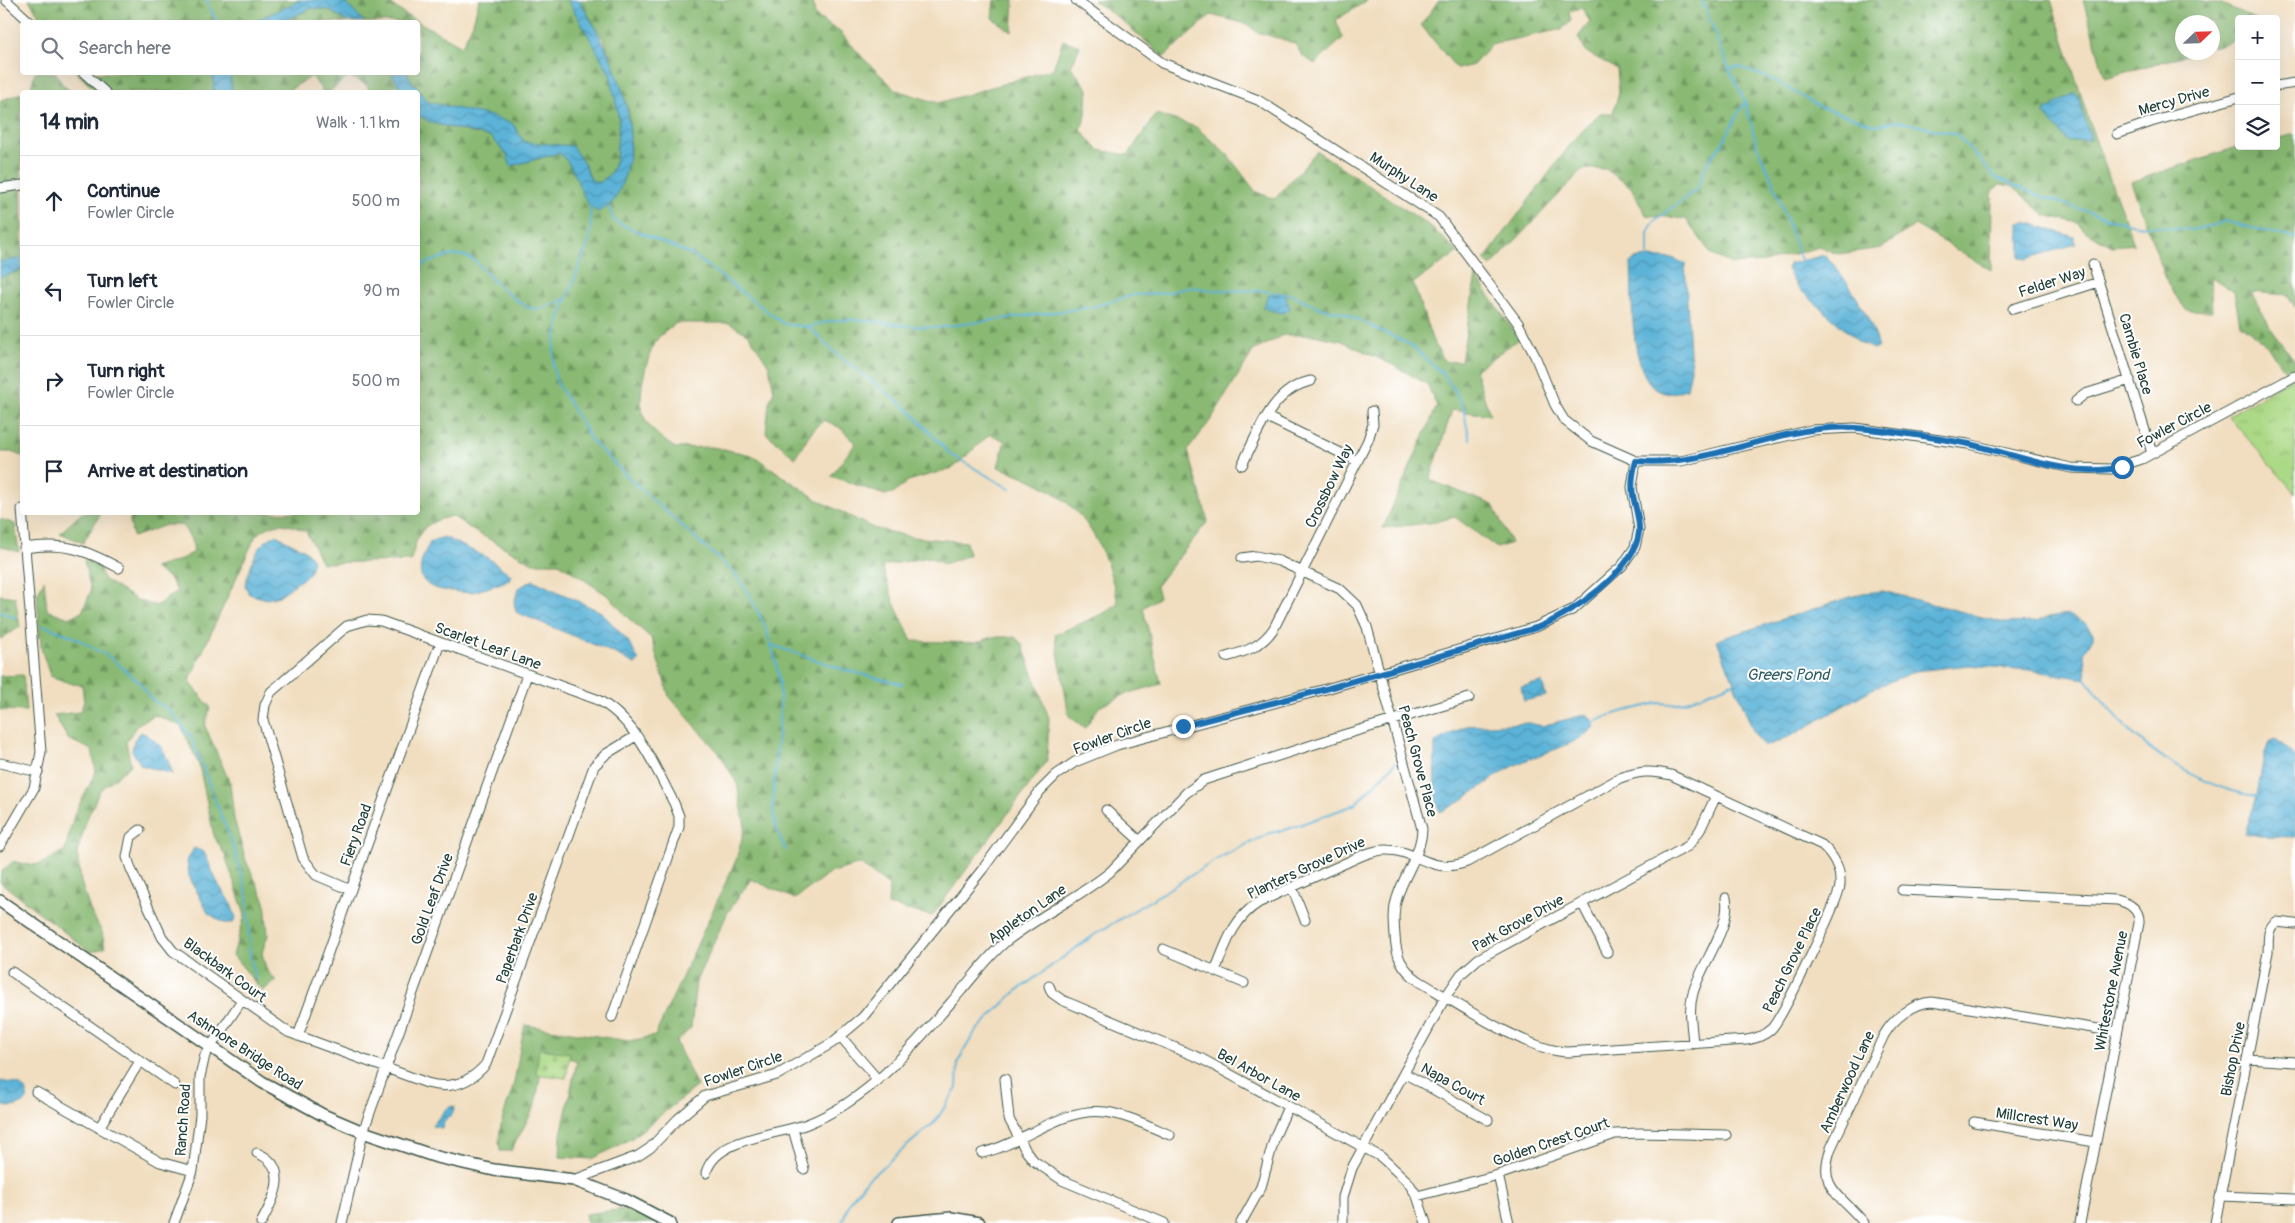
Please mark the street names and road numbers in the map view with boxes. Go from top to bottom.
street label: Mercy Drive [2137,82,2212,121]
street label: Murphy Lane [1366,148,1442,207]
street label: Felder Way [2016,263,2089,302]
street label: Cambie Place [2114,311,2157,398]
street label: Fowler Circle [2134,398,2215,453]
street label: Crossbow Way [1301,441,1358,531]
street label: Scarlet Leaf Lane [432,618,544,675]
street label: Peach Grove Place [1393,703,1442,820]
street label: Fowler Circle [1071,713,1154,759]
street label: Fiery Road [336,801,377,869]
street label: Planters Grove Drive [1244,833,1369,904]
street label: Gold Leaf Drive [407,850,458,948]
street label: Appleton Lane [984,880,1071,948]
street label: Paperbark Drive [492,889,543,986]
street label: Park Grove Drive [1469,890,1568,956]
street label: Peach Grove Place [1759,904,1826,1016]
street label: Whitestone Avenue [2091,929,2133,1053]
street label: Blackbark Court [179,934,271,1008]
street label: Ashmore Bridge Road [184,1006,306,1095]
street label: Bishop Drive [2217,1020,2250,1098]
street label: Amberwood Lane [1815,1028,1880,1136]
street label: Bel Arbor Lane [1214,1045,1304,1107]
street label: Fowler Circle [701,1047,785,1092]
street label: Napa Court [1417,1059,1489,1110]
street label: Ranch Road [171,1083,196,1157]
street label: Millcrest Way [1995,1104,2080,1135]
street label: Golden Crest Court [1490,1113,1613,1171]

